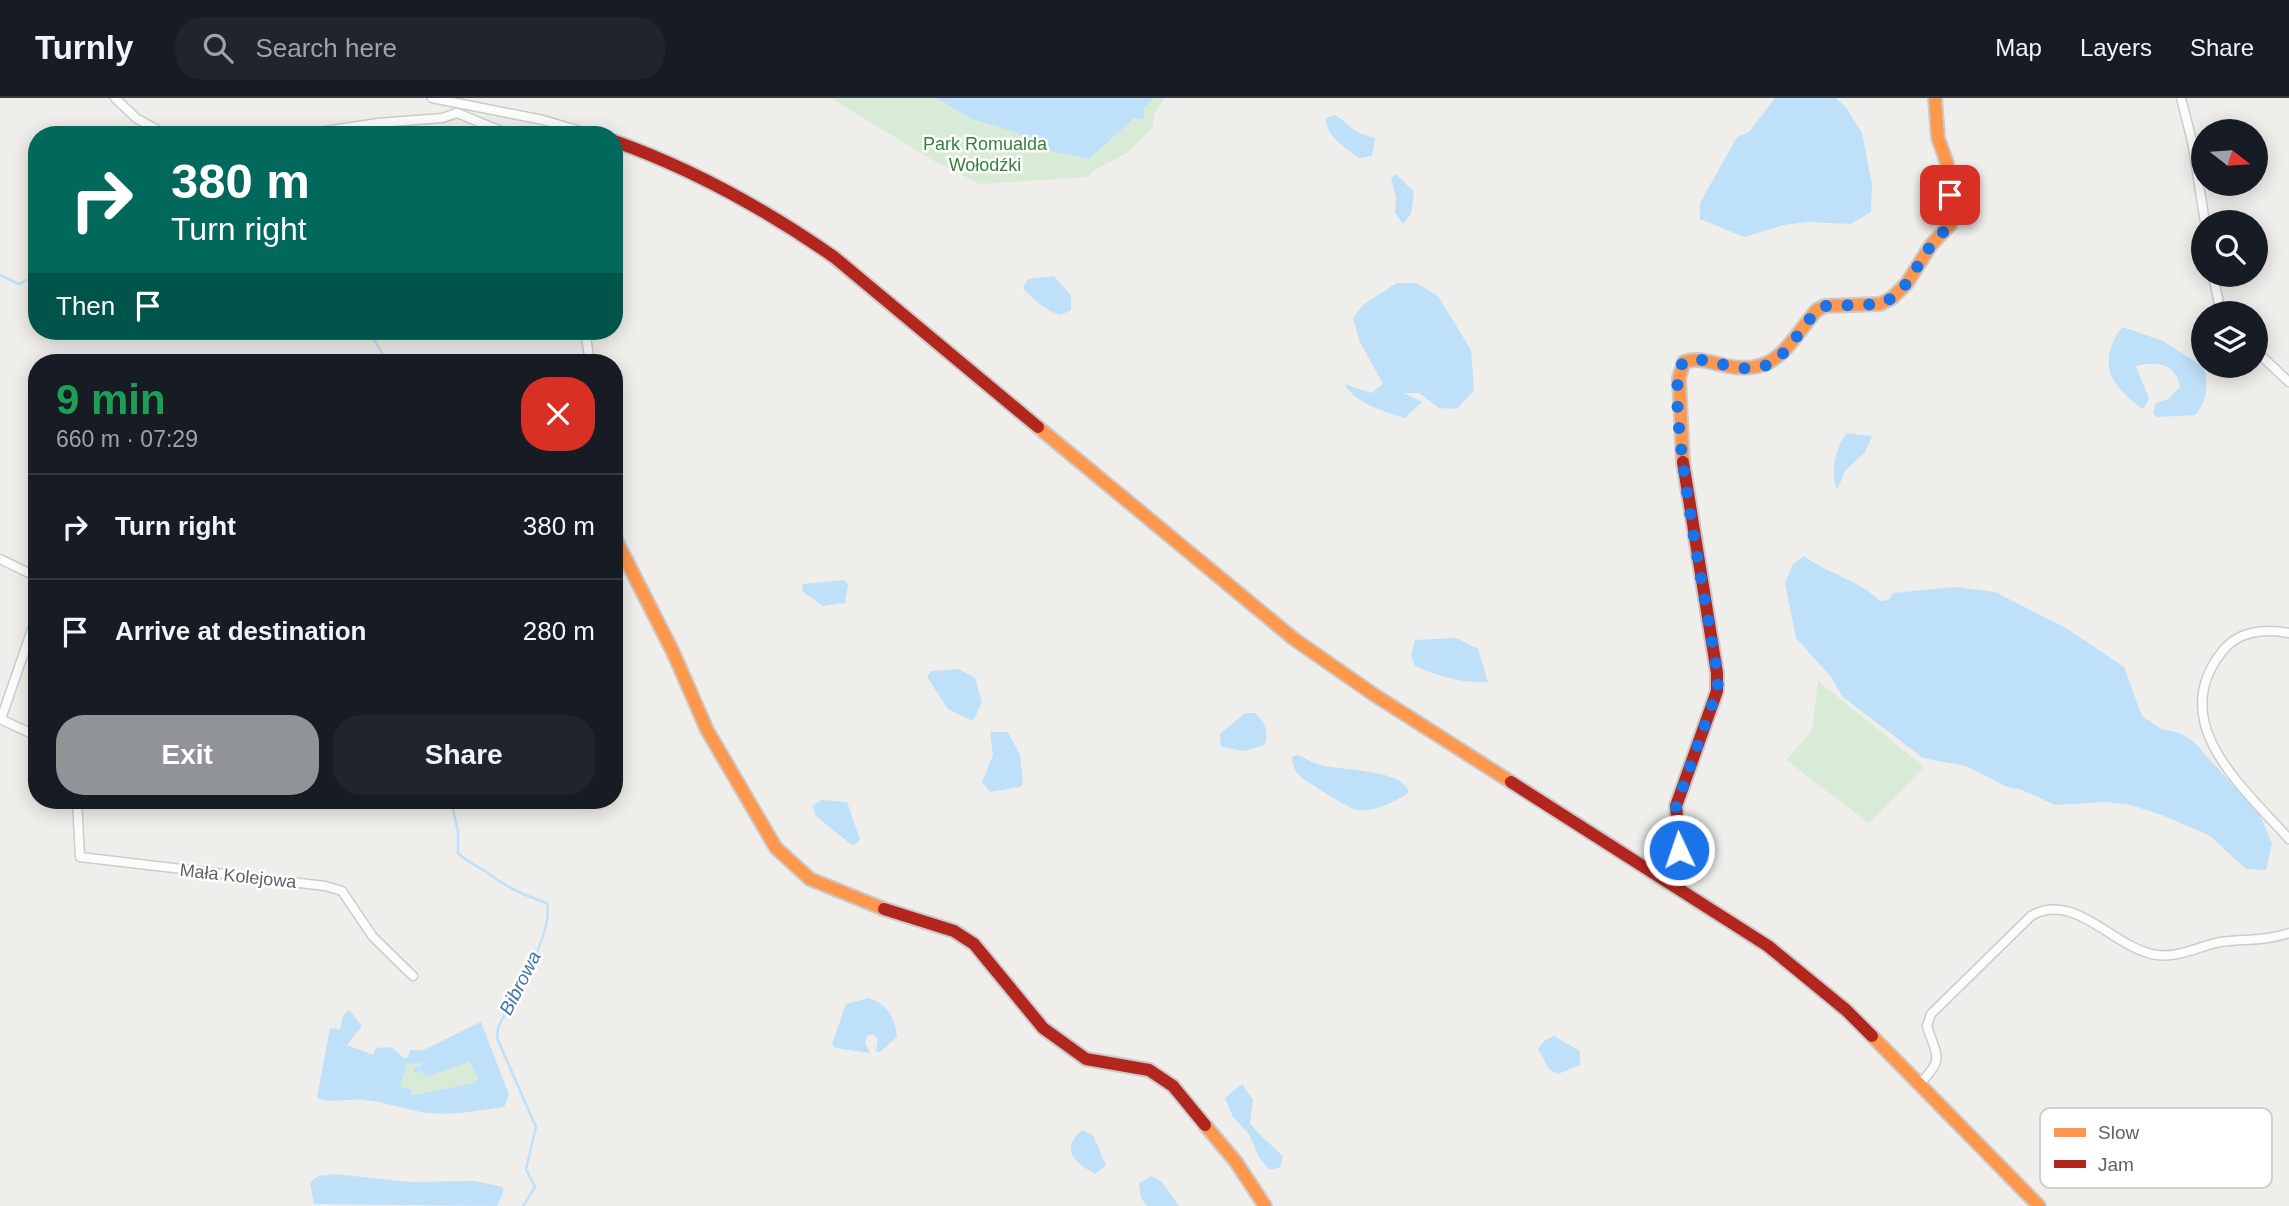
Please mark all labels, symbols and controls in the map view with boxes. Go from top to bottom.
search box [175,17,665,80]
text: Turnly [35,29,133,66]
icon: search [199,29,237,67]
text: Search here [255,33,397,63]
text: Map [1995,34,2042,61]
text: Layers [2080,34,2152,61]
text: Share [2190,34,2254,61]
north arrow [2191,119,2268,196]
map controls [2191,119,2268,378]
park label: Park Romualda Wołodźki [923,134,1048,175]
icon: right [56,154,147,245]
text: 380 m [171,154,310,208]
pin [1920,165,1980,225]
icon: arrive [1931,176,1969,214]
button: search [2191,210,2268,287]
text: Turn right [171,211,307,247]
icon: arrive [129,287,167,325]
text: Then [56,291,115,321]
button: layers [2191,301,2268,378]
text: 9 min [56,376,166,423]
button: close [521,377,595,451]
text: 660 m · 07:29 [56,426,198,452]
icon: right [56,508,94,546]
text: Turn right [115,511,236,541]
text: 380 m [523,511,595,541]
icon: arrive [56,613,94,651]
text: Arrive at destination [115,616,366,646]
text: 280 m [523,616,595,646]
button: Exit [56,715,319,795]
button: Share [333,715,595,795]
position arrow [1642,813,1716,887]
street label: Mała Kolejowa [179,860,298,892]
water label: Bibrowa [495,948,545,1018]
legend [2040,1108,2272,1188]
text: Slow [2098,1122,2139,1143]
text: Jam [2098,1154,2134,1175]

